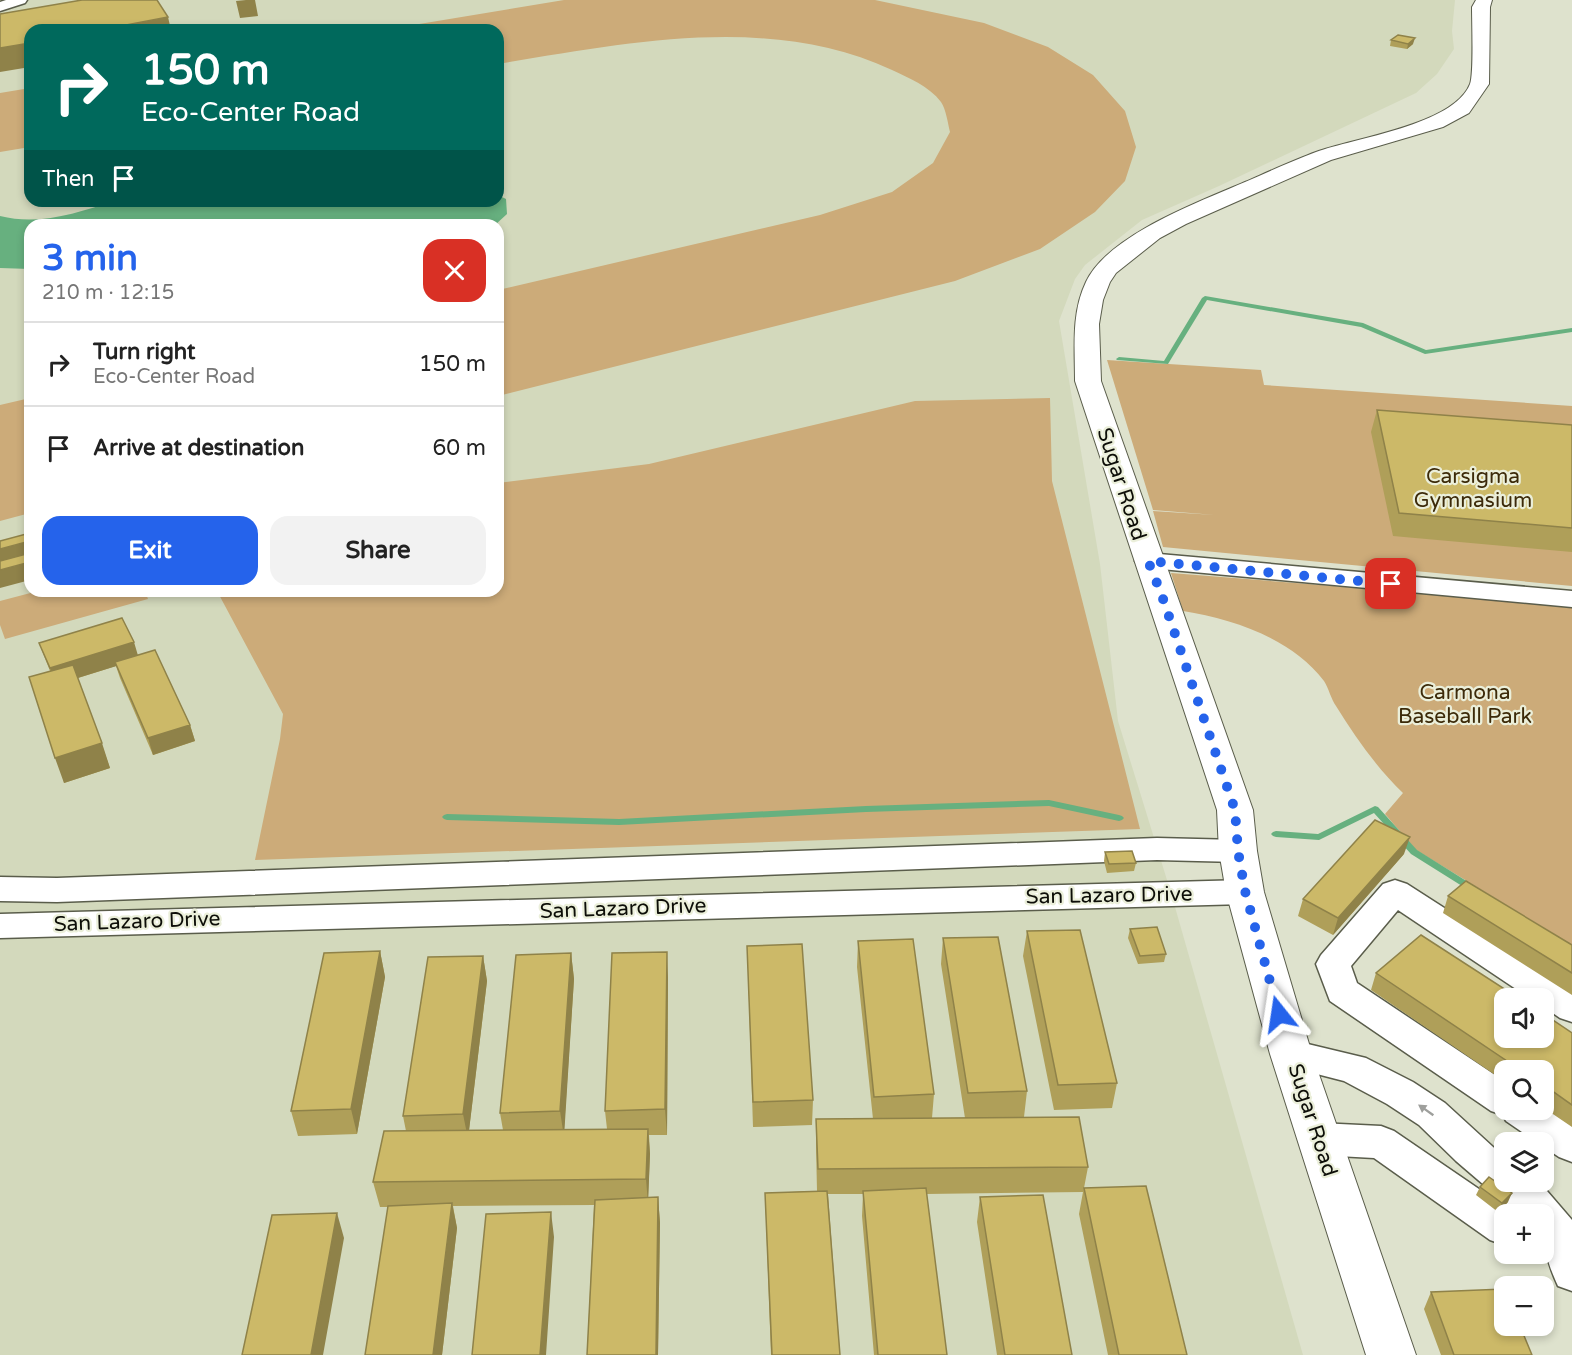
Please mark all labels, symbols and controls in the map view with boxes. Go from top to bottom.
text: 150 m [141,45,270,96]
icon: right [42,48,120,126]
text: Eco-Center Road [141,96,360,129]
icon: arrive [107,162,140,195]
text: Then [42,166,95,192]
text: 3 min [42,237,138,280]
button: close [423,239,486,302]
text: 210 m · 12:15 [42,281,174,305]
text: Turn right [93,339,195,365]
icon: right [42,348,75,381]
text: 150 m [419,351,486,377]
text: Eco-Center Road [93,365,255,389]
street label: Sugar Road [1092,425,1151,544]
icon: arrive [42,432,75,465]
text: Arrive at destination [93,435,304,461]
text: 60 m [432,435,486,461]
park label: Carsigma Gymnasium [1414,464,1532,513]
button: Exit [42,516,258,585]
button: Share [270,516,486,585]
pin [1365,558,1416,609]
icon: arrive [1374,567,1407,600]
park label: Carmona Baseball Park [1398,680,1532,729]
street label: San Lazaro Drive [1025,882,1193,909]
street label: San Lazaro Drive [539,893,707,924]
street label: San Lazaro Drive [53,906,221,937]
position arrow [1247,982,1311,1046]
map controls [1494,988,1554,1336]
button: sound [1494,988,1554,1048]
button: search [1494,1060,1554,1120]
street label: Sugar Road [1283,1061,1342,1180]
one-way arrow [1418,1104,1434,1116]
button: layers [1494,1132,1554,1192]
button: + [1494,1204,1554,1264]
button: − [1494,1276,1554,1336]

